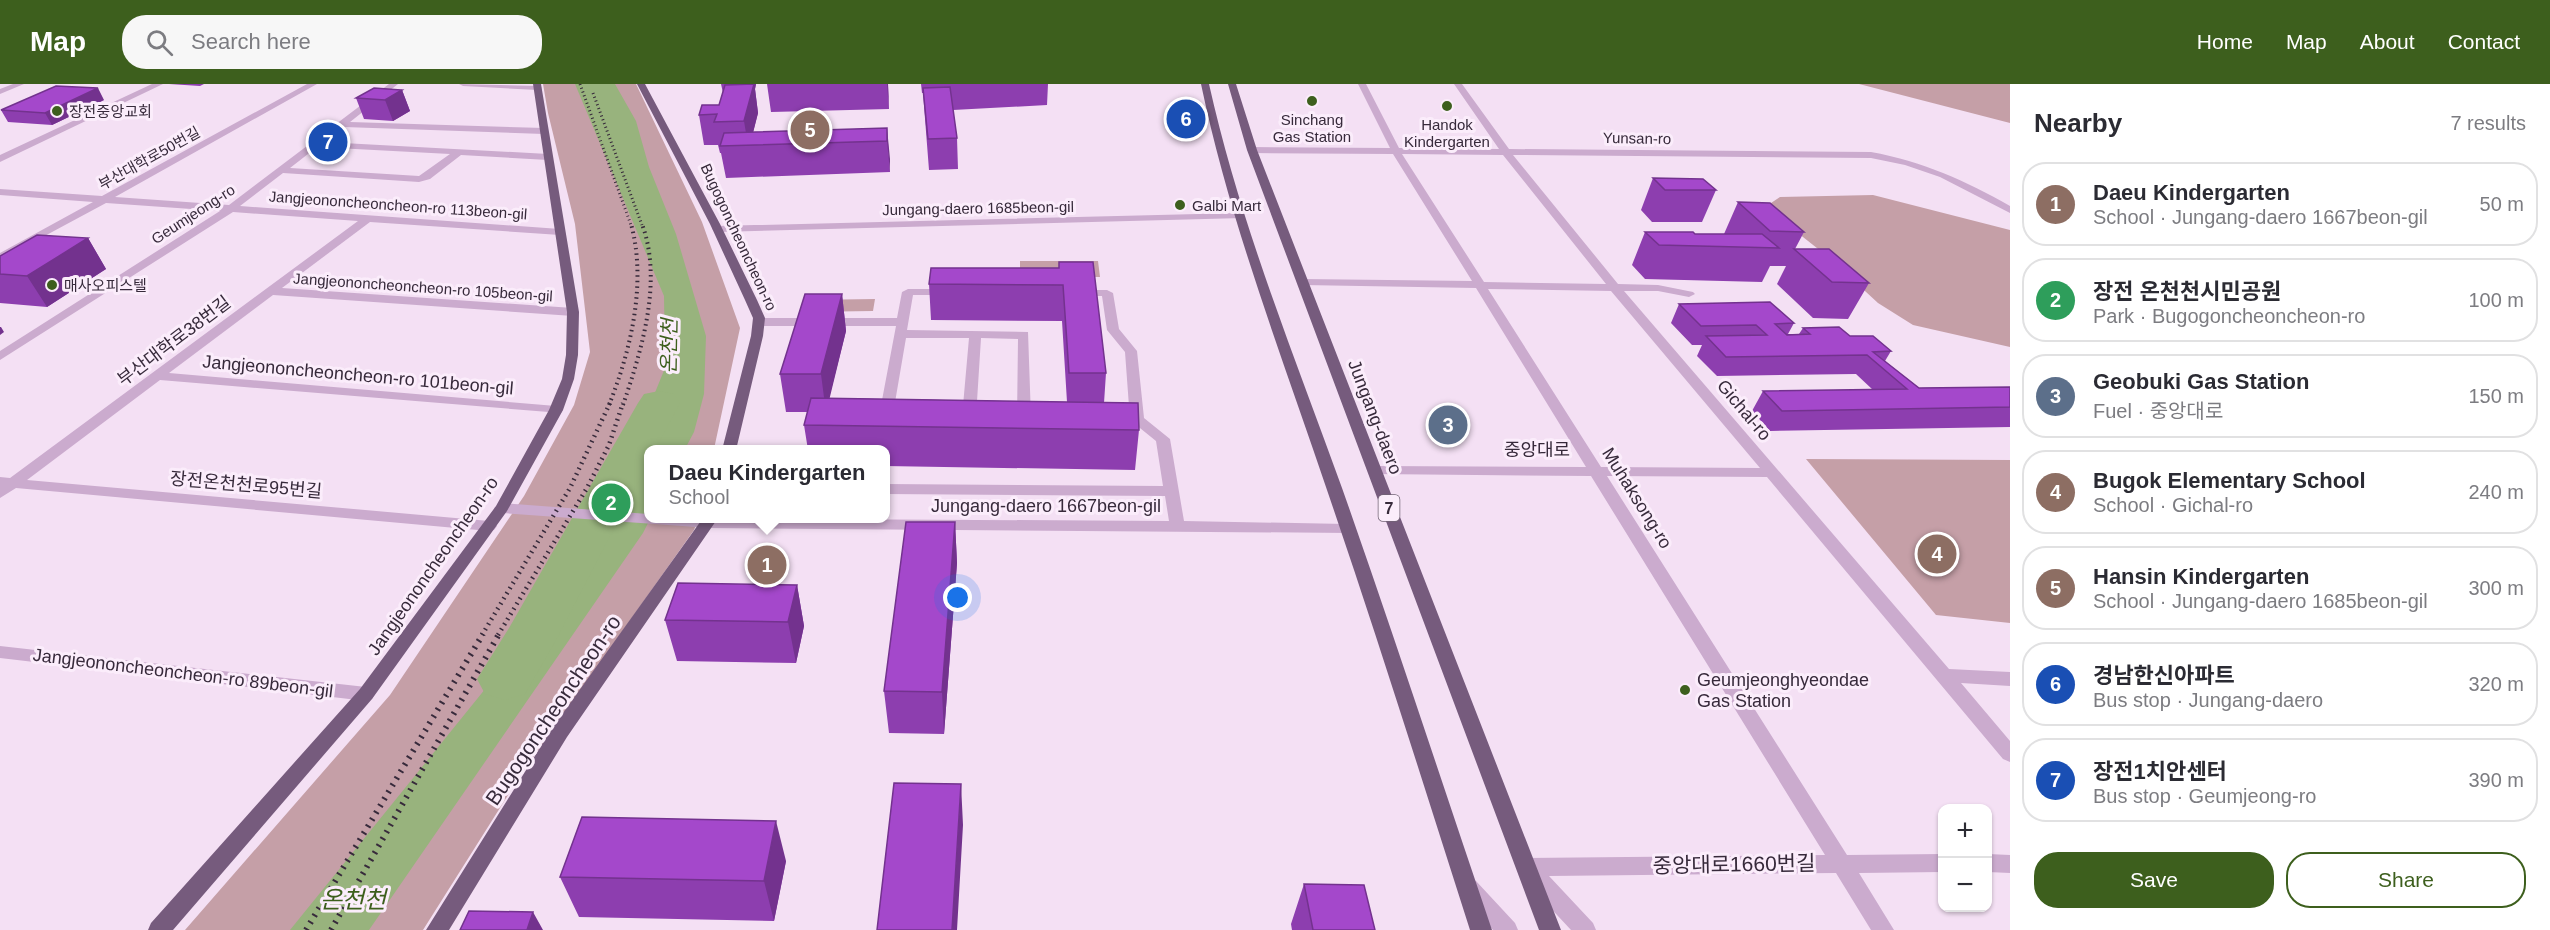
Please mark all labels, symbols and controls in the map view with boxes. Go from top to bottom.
search box [122,15,542,69]
text: Map [30,26,86,57]
icon: search [143,26,176,59]
text: Search here [191,29,311,54]
text: Home [2197,30,2253,53]
text: Map [2286,30,2327,53]
text: About [2360,30,2415,53]
text: Contact [2448,30,2520,53]
marker: Sinchang Gas Station [1305,94,1319,108]
pin: 6 [1166,96,1206,141]
marker: Handok Kindergarten [1440,99,1454,113]
place label: 장전중앙교회 [69,103,152,120]
marker: 장전중앙교회 [50,104,64,118]
pin: 5 [790,108,830,152]
text: Nearby [2034,108,2122,138]
place label: Sinchang Gas Station [1273,111,1351,145]
text: 7 results [2450,112,2526,134]
place label: Handok Kindergarten [1404,116,1490,150]
pin: 7 [308,120,348,164]
street label: 부산대학로50번길 [95,123,203,193]
street label: Yunsan-ro [1603,129,1671,147]
street label: Bugogoncheoncheon-ro [697,161,781,313]
text: Daeu Kindergarten [2093,180,2290,205]
street label: Geumjeong-ro [148,181,238,247]
street label: Jangjeononcheoncheon-ro 113beon-gil [268,187,528,223]
text: 1 [2050,193,2061,215]
text: 50 m [2480,193,2524,215]
place label: Galbi Mart [1192,197,1262,214]
street label: Jungang-daero 1685beon-gil [882,198,1074,218]
marker: Galbi Mart [1173,198,1187,212]
text: School · Jungang-daero 1667beon-gil [2093,206,2428,228]
street label: Jangjeononcheoncheon-ro 105beon-gil [293,269,553,305]
place label: 매사오피스텔 [64,277,147,294]
marker: 매사오피스텔 [45,278,59,292]
text: 장전 온천천시민공원 [2093,279,2281,304]
text: 2 [2050,289,2061,311]
text: 100 m [2468,289,2524,311]
street label: 부산대학로38번길 [114,292,234,390]
text: Park · Bugogoncheoncheon-ro [2093,305,2365,327]
water label: 온천천 [658,316,681,374]
street label: Jangjeononcheoncheon-ro 101beon-gil [202,351,514,399]
street label: Jungang-daero [1344,357,1406,477]
text: Geobuki Gas Station [2093,369,2309,394]
street label: Gichal-ro [1713,376,1775,444]
text: 3 [2050,385,2061,407]
text: 150 m [2468,385,2524,407]
text: Fuel · 중앙대로 [2093,400,2223,422]
pin: 3 [1428,402,1468,448]
street label: 중앙대로 [1504,440,1570,460]
street label: Muhaksong-ro [1598,444,1676,552]
popup [644,445,890,523]
text: Daeu Kindergarten [669,460,865,485]
street label: 장전온천천로95번길 [169,468,323,502]
text: Bugok Elementary School [2093,468,2366,493]
street label: Jangjeononcheoncheon-ro [364,473,502,659]
pin: 2 [592,480,630,526]
text: 4 [2050,481,2061,503]
text: 240 m [2468,481,2524,503]
text: School [669,486,730,508]
text: School · Gichal-ro [2093,494,2253,516]
road number: 7 [1378,495,1400,521]
street label: Jungang-daero 1667beon-gil [931,496,1161,516]
pin: 4 [1918,532,1956,576]
pin: 1 [748,542,786,588]
text: Hansin Kindergarten [2093,564,2309,589]
text: 5 [2050,577,2061,599]
text: 300 m [2468,577,2524,599]
your location [943,583,972,612]
text: School · Jungang-daero 1685beon-gil [2093,590,2428,612]
street label: Bugogoncheoncheon-ro [481,611,625,809]
street label: Jangjeononcheoncheon-ro 89beon-gil [32,645,334,701]
text: 경남한신아파트 [2093,663,2235,688]
place label: Geumjeonghyeondae Gas Station [1697,670,1869,711]
text: 6 [2050,673,2061,695]
text: 320 m [2468,673,2524,695]
marker: Geumjeonghyeondae Gas Station [1678,683,1692,697]
text: Bus stop · Jungang-daero [2093,689,2323,711]
text: 장전1치안센터 [2093,759,2227,784]
text: 7 [2050,769,2061,791]
text: 390 m [2468,769,2524,791]
text: Bus stop · Geumjeong-ro [2093,785,2316,807]
map controls [1938,804,1992,912]
button: + [1938,804,1992,858]
street label: 중앙대로1660번길 [1652,851,1816,877]
button: Save [2034,852,2274,908]
button: Share [2286,852,2526,908]
button: − [1938,858,1992,912]
water label: 온천천 [320,886,389,913]

